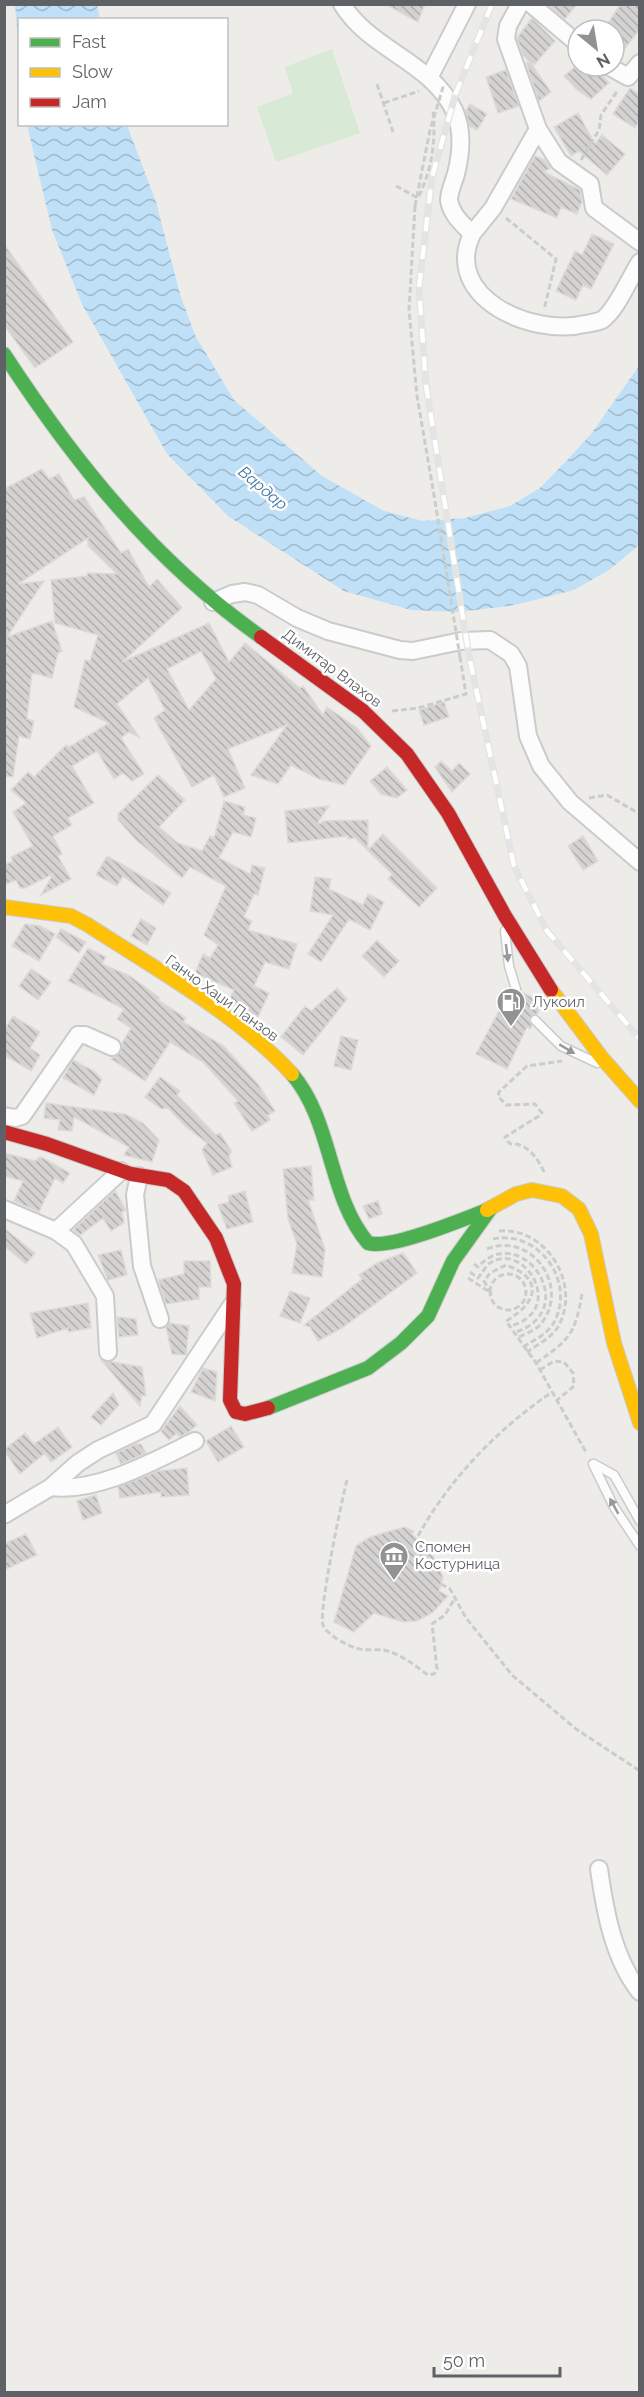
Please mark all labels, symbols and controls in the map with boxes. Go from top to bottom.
legend [18,18,228,126]
north arrow [566,18,626,78]
text: Fast [72,31,106,52]
text: N [593,49,613,72]
text: Slow [72,61,113,82]
text: Jam [72,91,107,112]
water label: Вардар [235,462,291,514]
street label: Димитар Влахов [279,625,385,711]
one-way arrow [502,943,512,962]
street label: Ганчо Хаџи Панзов [162,951,282,1045]
fuel station icon: Лукоил [495,986,527,1028]
place label: Лукоил [532,993,585,1011]
one-way arrow [559,1043,575,1054]
one-way arrow [609,1498,620,1514]
place label: Спомен Костурница [415,1538,500,1573]
museum icon: Спомен Костурница [378,1540,410,1582]
scale bar [434,2340,560,2378]
text: 50 m [443,2350,485,2371]

